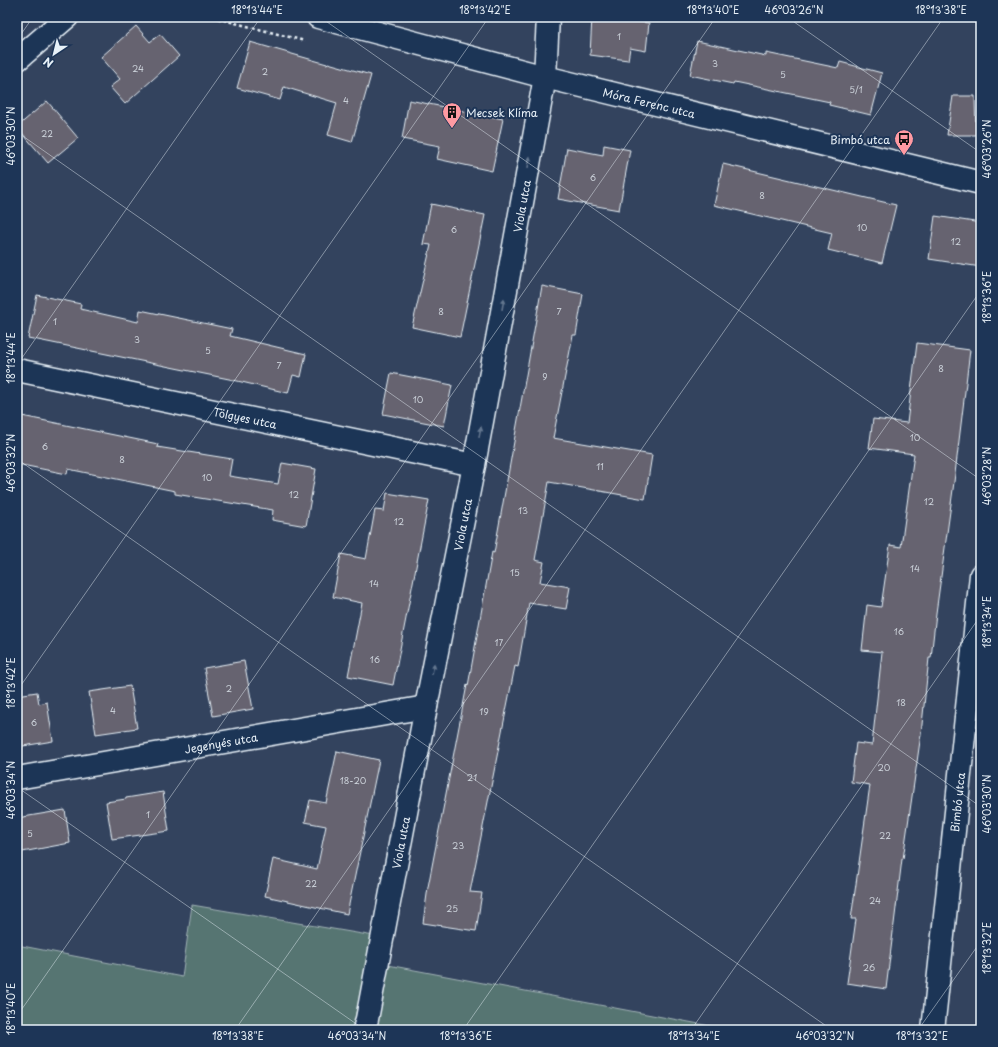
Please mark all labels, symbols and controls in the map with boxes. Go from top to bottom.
text: 18°13'44"E [231,2,283,17]
text: 18°13'42"E [459,2,511,17]
text: 18°13'40"E [687,2,739,17]
text: 46°03'26"N [765,2,824,17]
text: 18°13'38"E [915,2,967,17]
house number: 1 [617,29,621,43]
north arrow [34,34,74,74]
text: N [39,53,56,72]
house number: 3 [712,56,718,70]
house number: 24 [132,61,144,75]
house number: 2 [262,64,268,78]
house number: 5 [780,67,786,81]
house number: 5/1 [849,82,863,96]
street label: Móra Ferenc utca [601,83,697,122]
house number: 4 [343,93,349,107]
building icon: Mecsek Klíma [441,101,463,129]
place label: Mecsek Klíma [466,104,538,121]
text: 46°03'30"N [3,106,18,166]
text: 46°03'26"N [979,119,994,178]
house number: 22 [41,126,53,140]
bus stop icon: Bimbó utca [893,128,915,156]
place label: Bimbó utca [830,131,890,148]
one-way arrow [527,156,533,168]
house number: 6 [590,170,596,184]
street label: Viola utca [508,178,535,234]
house number: 8 [759,188,765,202]
house number: 10 [857,220,868,234]
house number: 6 [451,222,457,236]
house number: 12 [951,234,961,248]
text: 18°13'36"E [979,271,994,323]
one-way arrow [500,298,506,310]
house number: 8 [438,304,444,318]
house number: 7 [556,304,562,318]
house number: 1 [53,314,57,328]
text: 18°13'44"E [3,332,18,384]
house number: 3 [134,332,140,346]
house number: 5 [205,343,211,357]
house number: 7 [276,358,282,372]
house number: 8 [938,361,944,375]
house number: 9 [542,369,548,383]
house number: 10 [413,392,424,406]
street label: Tölgyes utca [212,403,279,432]
one-way arrow [477,425,483,438]
house number: 10 [910,430,921,444]
text: 46°03'32"N [3,434,18,492]
house number: 6 [42,439,48,453]
text: 46°03'28"N [979,446,994,505]
house number: 8 [119,452,125,466]
house number: 11 [596,459,604,473]
house number: 10 [202,470,213,484]
house number: 12 [289,487,299,501]
house number: 12 [924,494,934,508]
street label: Viola utca [449,497,476,552]
house number: 13 [518,503,528,517]
house number: 12 [394,514,404,528]
house number: 14 [910,561,920,575]
house number: 15 [510,565,520,579]
house number: 14 [369,576,379,590]
text: 18°13'34"E [979,596,994,648]
house number: 16 [894,624,904,638]
house number: 17 [495,635,504,649]
house number: 16 [370,652,380,666]
text: 18°13'42"E [3,657,18,709]
one-way arrow [431,663,437,675]
house number: 2 [226,681,232,695]
house number: 18 [896,695,906,709]
house number: 4 [110,703,116,717]
house number: 19 [479,704,489,718]
house number: 6 [31,715,37,729]
street label: Jegenyés utca [183,728,259,757]
house number: 20 [878,760,891,774]
text: 46°03'34"N [3,761,18,819]
house number: 21 [467,770,477,784]
street label: Bimbó utca [945,771,969,833]
house number: 18-20 [340,773,367,787]
text: 46°03'30"N [979,774,994,834]
house number: 1 [146,807,150,821]
street label: Viola utca [387,815,414,870]
house number: 5 [27,826,33,840]
house number: 22 [879,828,891,842]
house number: 23 [452,838,464,852]
house number: 22 [305,876,317,890]
house number: 24 [869,893,881,907]
house number: 25 [446,901,458,915]
text: 18°13'32"E [979,922,994,974]
house number: 26 [863,960,875,974]
text: 18°13'40"E [3,983,18,1035]
text: 18°13'38"E [212,1028,264,1043]
text: 46°03'34"N [328,1028,386,1043]
text: 18°13'36"E [440,1028,492,1043]
text: 18°13'34"E [668,1028,720,1043]
text: 46°03'32"N [796,1028,854,1043]
text: 18°13'32"E [896,1028,948,1043]

